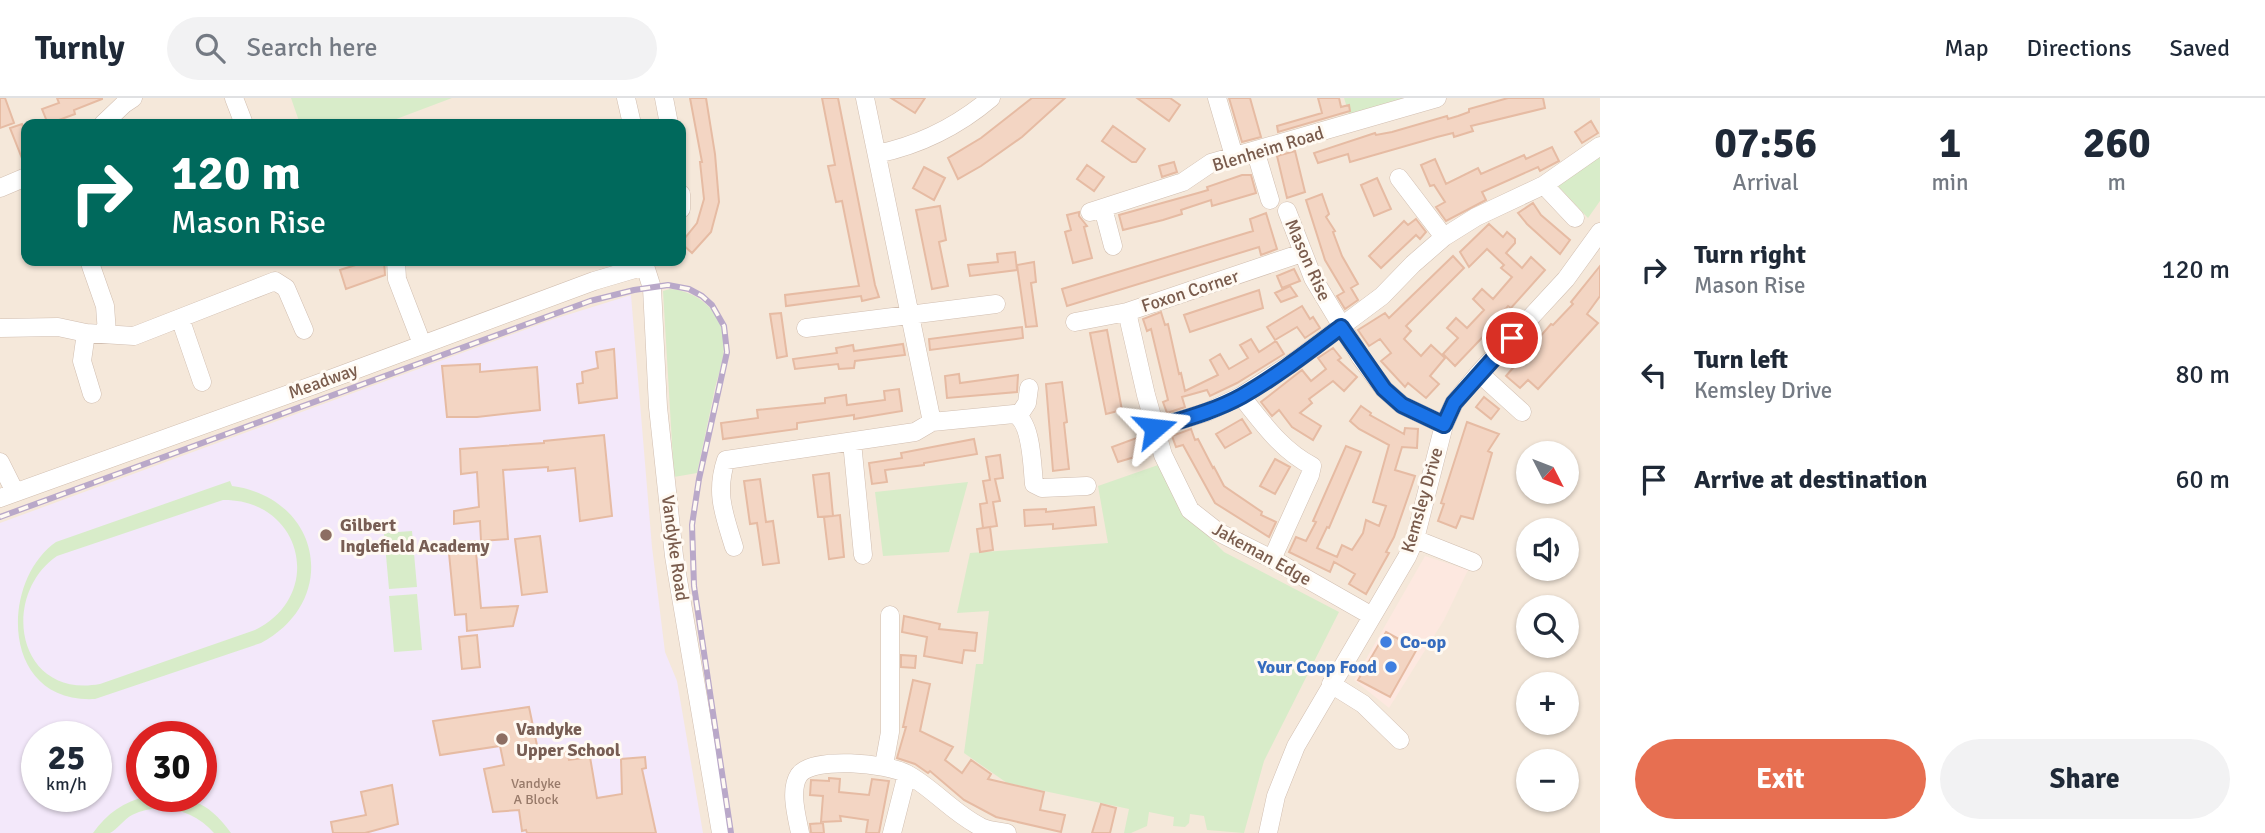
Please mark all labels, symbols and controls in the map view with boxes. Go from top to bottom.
search box [167,17,657,80]
text: Turnly [35,28,125,69]
icon: search [191,29,229,67]
text: Search here [247,32,378,64]
text: Map [1944,33,1989,63]
text: Directions [2027,33,2132,63]
text: Saved [2170,33,2230,63]
text: 07:56 [1714,118,1817,169]
text: 1 [1939,118,1961,169]
text: 260 [2083,118,2151,169]
street label: Blenheim Road [1210,122,1326,176]
text: 120 m [171,143,301,203]
icon: right [56,147,147,238]
text: Arrival [1733,168,1799,197]
text: min [1931,168,1969,197]
text: m [2108,168,2126,197]
text: Mason Rise [171,203,326,242]
street label: Mason Rise [1280,216,1336,304]
text: Turn right [1694,239,1806,271]
icon: right [1635,251,1673,289]
text: 120 m [2161,254,2230,286]
street label: Foxon Corner [1138,265,1242,317]
text: Mason Rise [1694,271,1805,300]
pin [1482,308,1542,368]
icon: arrive [1493,319,1531,357]
text: Turn left [1694,344,1788,376]
icon: left [1635,356,1673,394]
street label: Meadway [285,358,361,404]
text: 80 m [2175,359,2230,391]
text: Kemsley Drive [1694,376,1832,405]
position arrow [1118,391,1192,465]
north arrow [1516,441,1578,504]
map controls [1516,441,1579,812]
street label: Kemsley Drive [1397,445,1447,555]
icon: arrive [1635,461,1673,499]
text: Arrive at destination [1694,464,1927,496]
text: 60 m [2175,464,2230,496]
street label: Vandyke Road [657,494,693,602]
place label: Gilbert Inglefield Academy [340,514,490,557]
street label: Jakeman Edge [1209,518,1315,590]
button: sound [1516,518,1579,581]
marker: Gilbert Inglefield Academy [318,527,334,543]
button: search [1516,595,1579,658]
place label: Co-op [1400,631,1446,653]
marker: Co-op [1378,634,1394,650]
place label: Your Coop Food [1256,656,1377,678]
marker: Your Coop Food [1383,659,1399,675]
button: + [1516,672,1579,735]
place label: Vandyke Upper School [516,718,621,761]
speed limit sign: 30 [126,721,217,812]
marker: Vandyke Upper School [494,731,510,747]
text: 25 [48,736,85,779]
button: Exit [1635,739,1926,819]
button: Share [1940,739,2230,819]
button: − [1516,749,1579,812]
text: km/h [46,773,87,795]
house number: Vandyke A Block [511,775,561,808]

